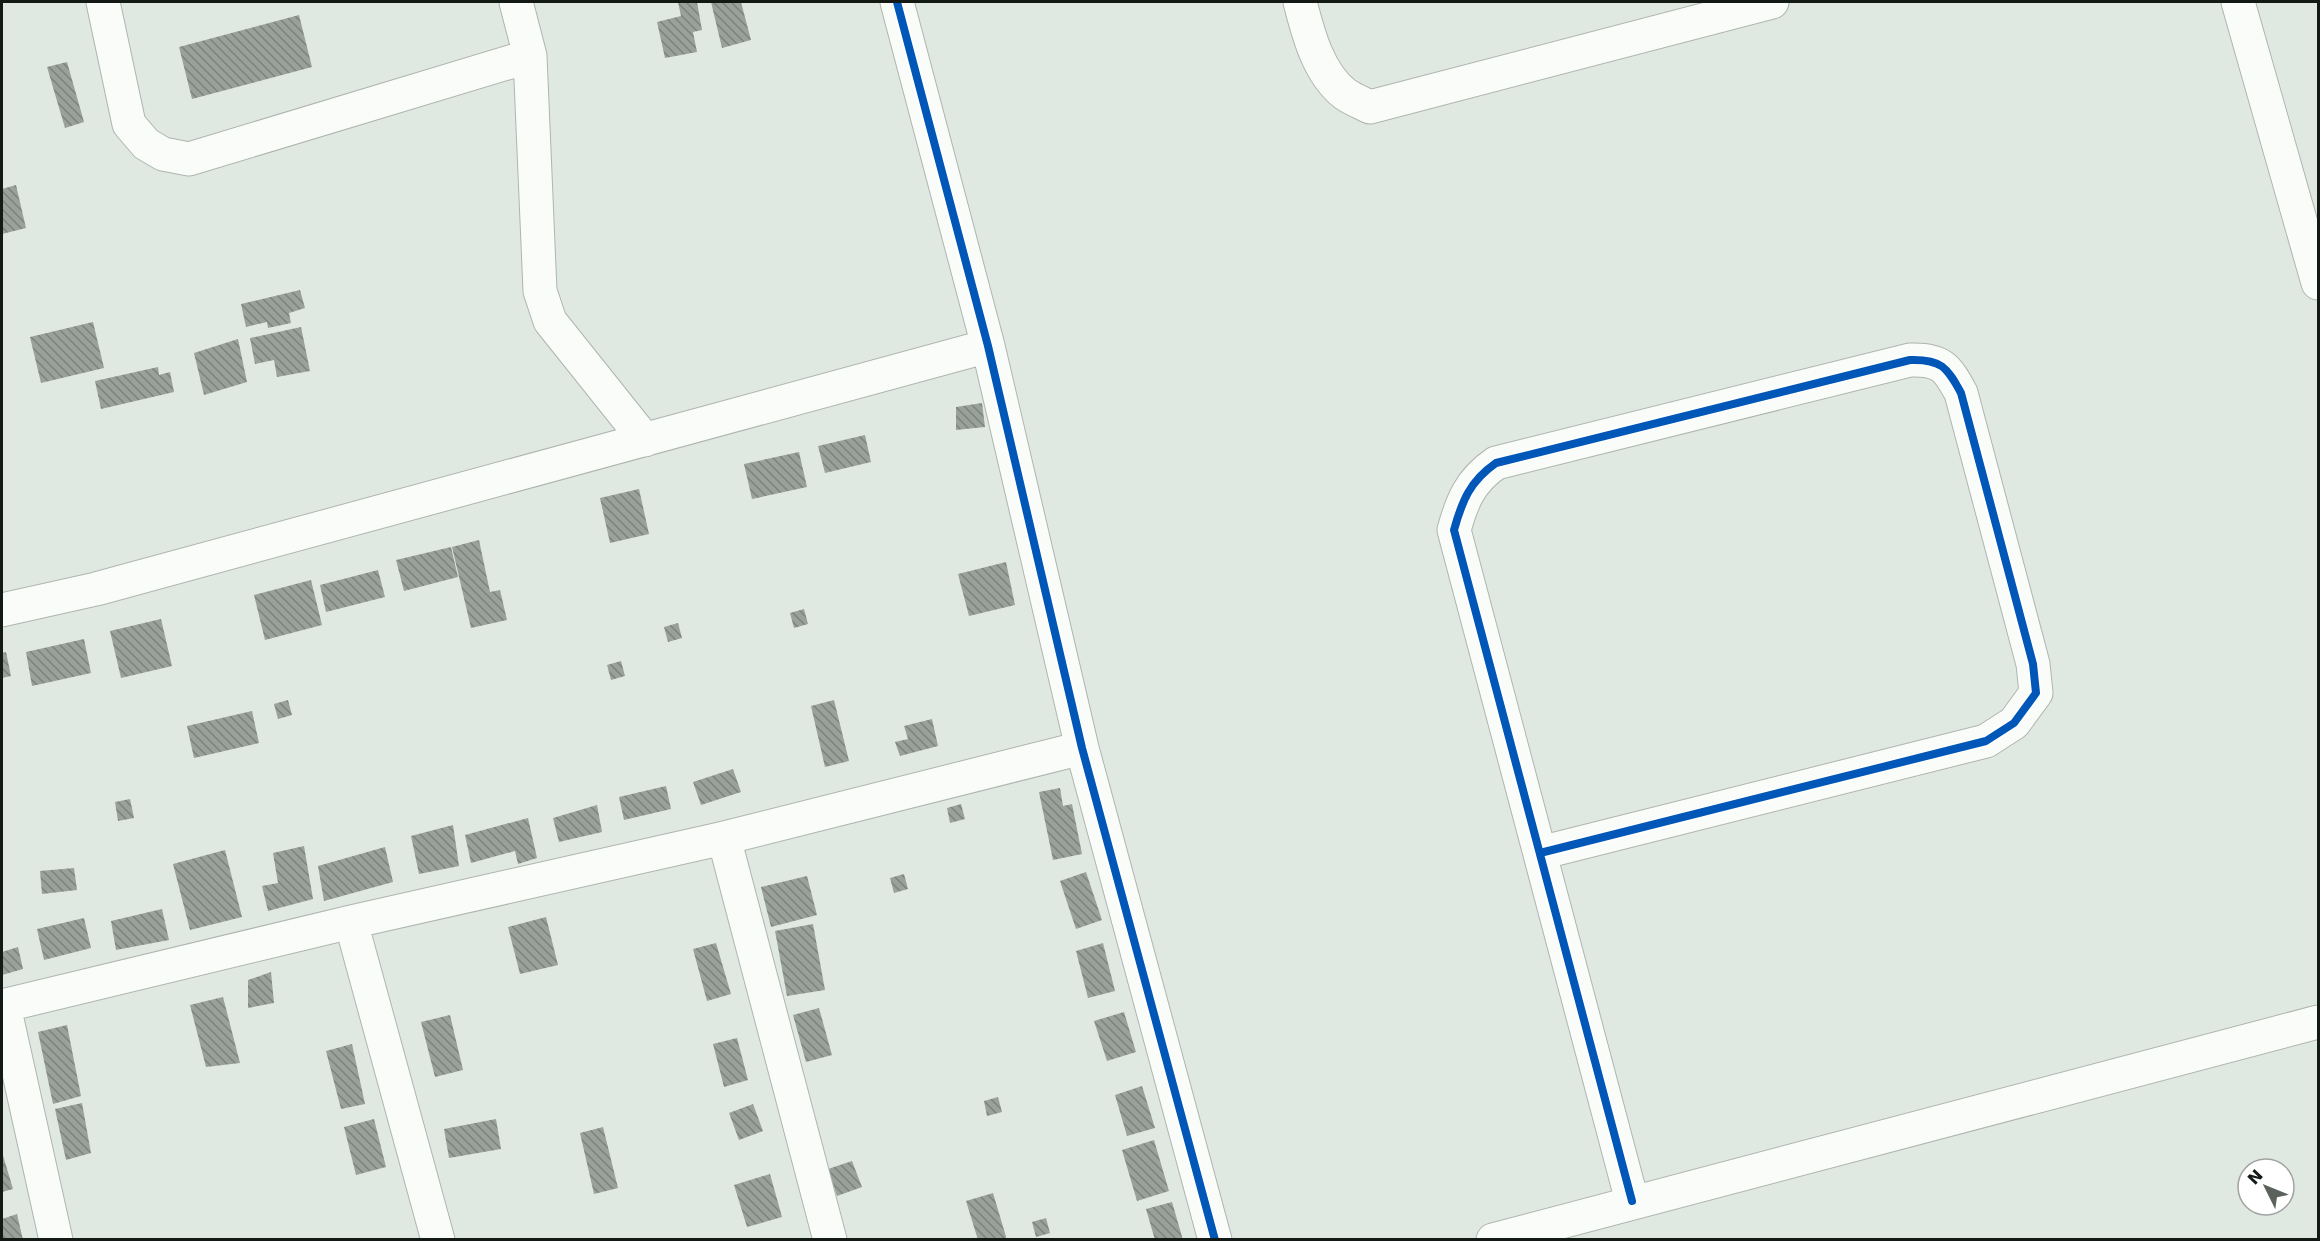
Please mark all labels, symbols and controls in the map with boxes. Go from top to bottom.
north arrow [2236,1157,2296,1217]
text: N [2244,1166,2267,1188]

